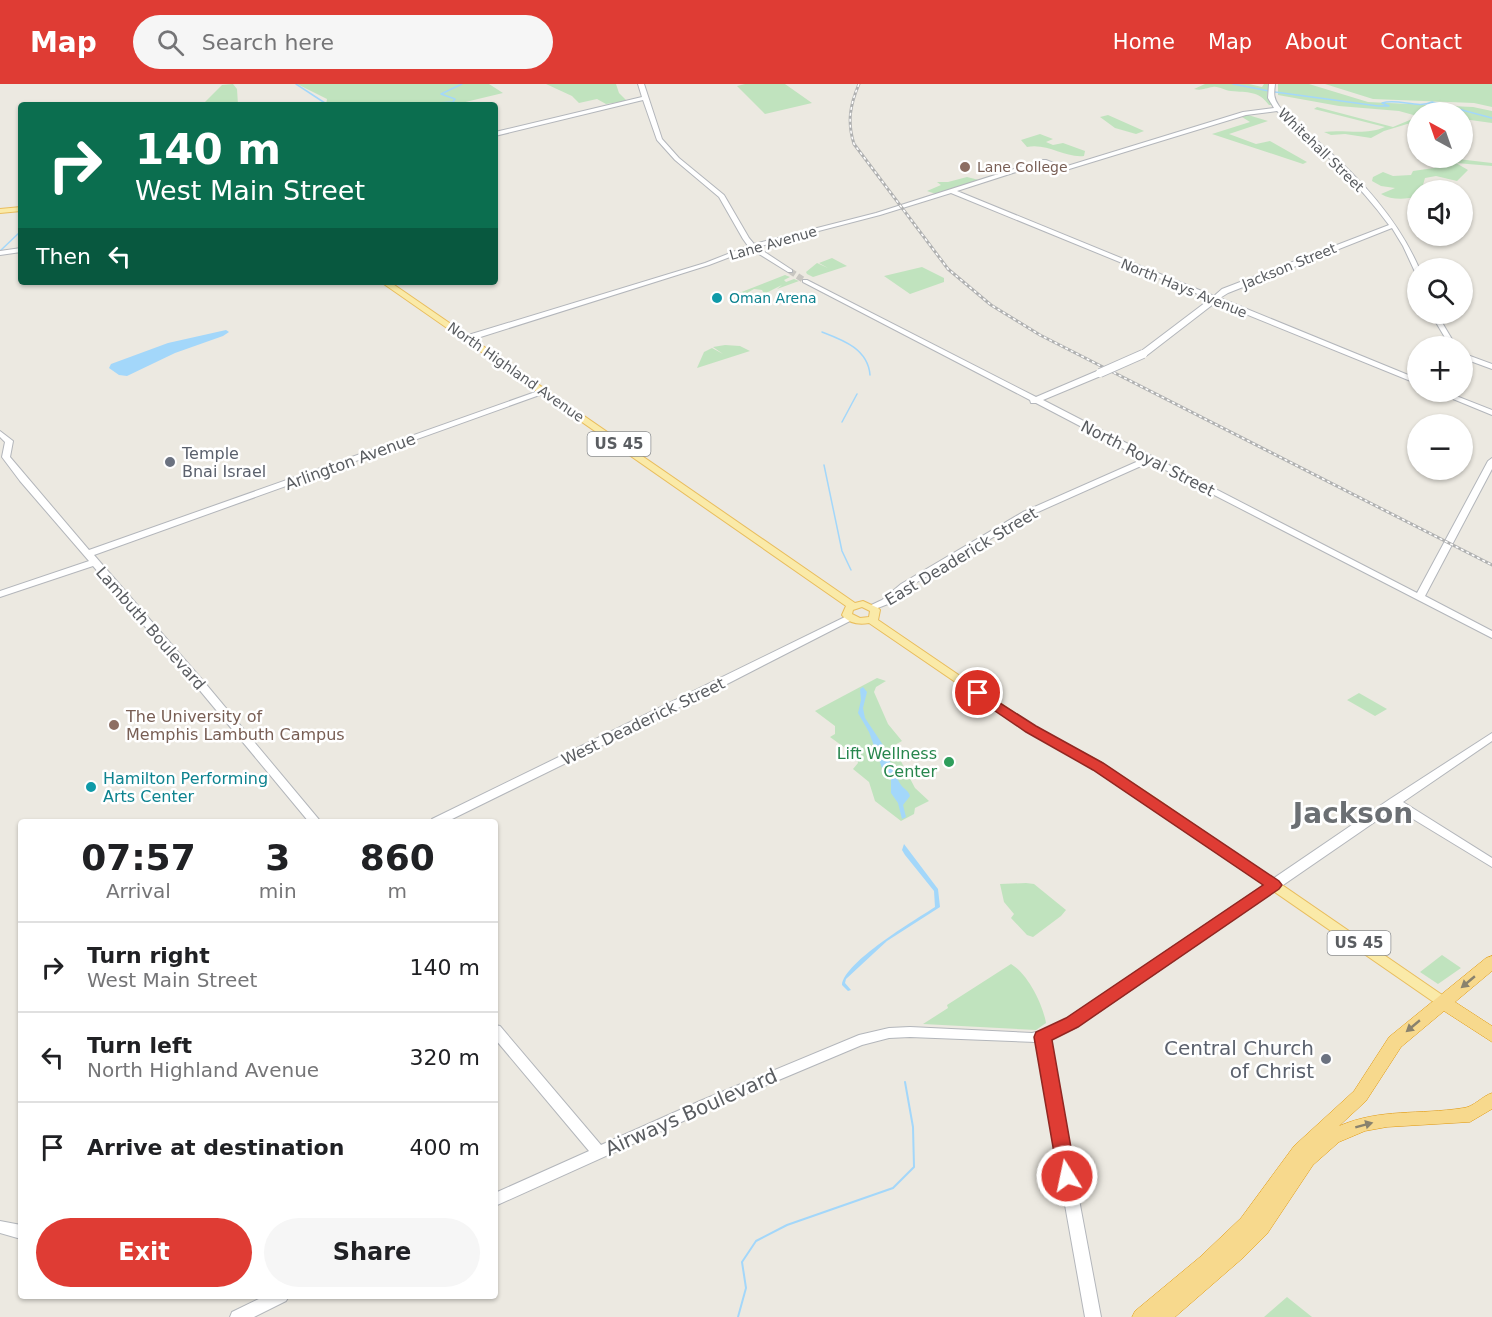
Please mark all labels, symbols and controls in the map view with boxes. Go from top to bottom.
search box [133,15,553,69]
text: Map [30,26,97,59]
icon: search [154,26,187,59]
text: Search here [202,30,334,55]
text: Home [1113,30,1175,54]
text: Map [1208,30,1252,54]
text: About [1285,30,1347,54]
text: Contact [1380,30,1462,54]
north arrow [1407,102,1473,168]
map controls [1407,102,1473,480]
street label: Whitehall Street [1275,105,1368,195]
text: 140 m [135,125,281,174]
icon: right [36,126,114,204]
place label: Lane College [977,159,1068,175]
marker: Lane College [958,160,972,174]
text: West Main Street [135,175,365,206]
button: sound [1407,180,1473,246]
street label: Lane Avenue [727,223,819,263]
icon: left [103,240,136,273]
street label: Jackson Street [1239,240,1339,293]
text: Then [36,244,91,269]
street label: North Hays Avenue [1119,255,1249,321]
button: search [1407,258,1473,324]
place label: Oman Arena [729,290,817,306]
marker: Oman Arena [710,291,724,305]
street label: North Highland Avenue [445,319,587,425]
button: + [1407,336,1473,402]
button: − [1407,414,1473,480]
street label: North Royal Street [1078,417,1218,500]
street label: Arlington Avenue [282,429,418,494]
road number: US 45 [588,432,650,456]
place label: Temple Bnai Israel [181,444,266,481]
marker: Temple Bnai Israel [163,455,177,469]
street label: East Deaderick Street [882,503,1041,609]
street label: Lambuth Boulevard [92,563,209,694]
pin [952,667,1003,718]
street label: West Deaderick Street [559,674,728,769]
icon: arrive [961,676,994,709]
place label: The University of Memphis Lambuth Campus [125,707,345,744]
marker: The University of Memphis Lambuth Campus [107,718,121,732]
place label: Lift Wellness Center [837,744,937,781]
marker: Lift Wellness Center [942,755,956,769]
place label: Hamilton Performing Arts Center [103,769,268,806]
marker: Hamilton Performing Arts Center [84,780,98,794]
district label: Jackson [1291,797,1413,830]
text: 07:57 [81,837,196,878]
text: 3 [265,837,290,878]
text: 860 [360,837,435,878]
text: Arrival [106,879,171,903]
text: min [259,879,297,903]
text: m [388,879,407,903]
road number: US 45 [1328,931,1390,955]
text: Turn right [87,943,210,968]
icon: right [36,951,69,984]
text: 140 m [410,955,480,980]
text: West Main Street [87,968,257,992]
one-way arrow [1461,975,1476,988]
one-way arrow [1406,1019,1421,1032]
text: Turn left [87,1033,192,1058]
place label: Central Church of Christ [1164,1036,1314,1083]
icon: left [36,1041,69,1074]
text: 320 m [410,1045,480,1070]
marker: Central Church of Christ [1319,1052,1333,1066]
text: North Highland Avenue [87,1058,319,1082]
street label: Airways Boulevard [601,1063,781,1161]
one-way arrow [1355,1119,1373,1129]
icon: arrive [36,1131,69,1164]
text: Arrive at destination [87,1135,344,1160]
text: 400 m [410,1135,480,1160]
position arrow [1035,1144,1099,1208]
button: Exit [36,1218,252,1287]
button: Share [264,1218,480,1287]

